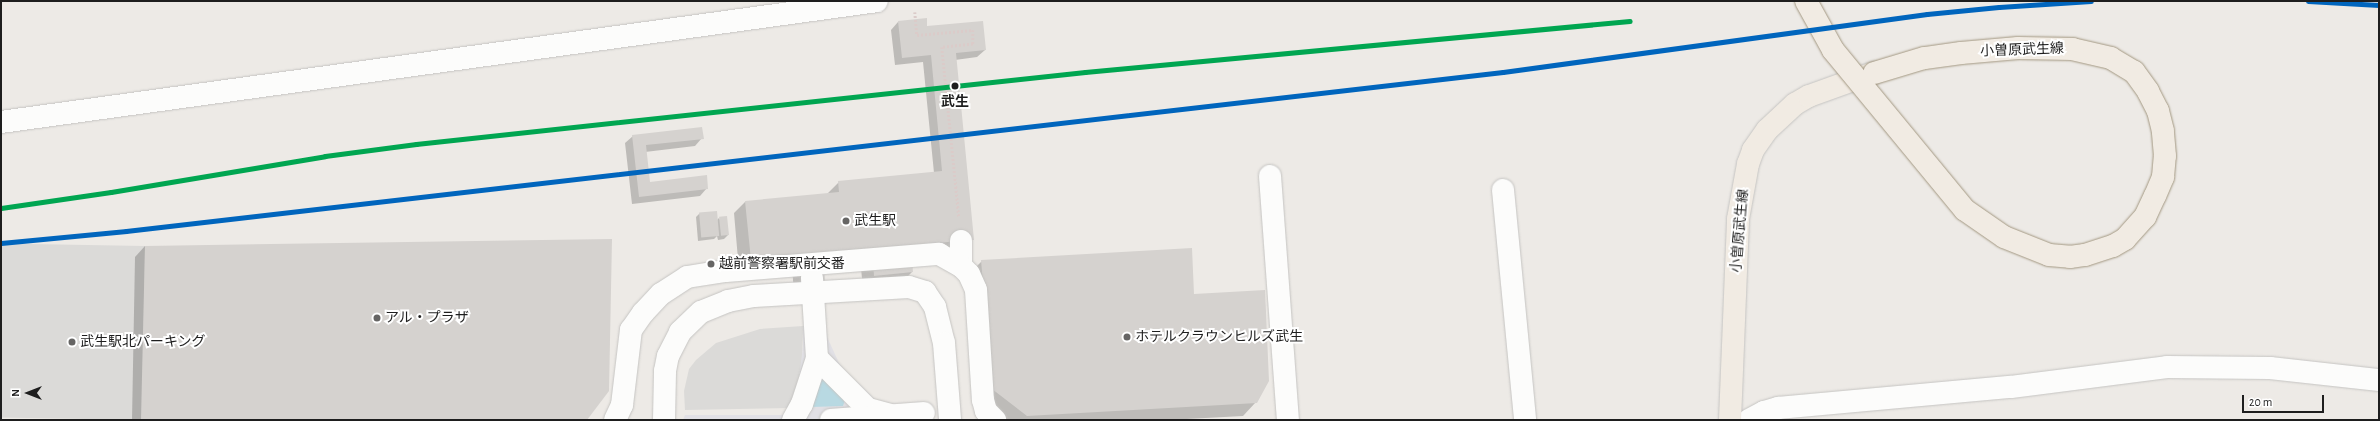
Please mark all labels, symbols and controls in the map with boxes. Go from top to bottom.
street label: 小曽原武生線 [1980,40,2064,60]
marker: 武生 [948,79,962,93]
place label: 武生 [941,94,969,110]
street label: 小曽原武生線 [1728,188,1752,274]
place label: 武生駅 [854,213,896,229]
marker: 武生駅 [841,216,851,226]
place label: 越前警察署駅前交番 [719,256,845,272]
marker: 越前警察署駅前交番 [706,259,716,269]
place label: アル・プラザ [385,310,469,326]
marker: アル・プラザ [372,313,382,323]
place label: ホテルクラウンヒルズ武生 [1135,329,1303,345]
marker: ホテルクラウンヒルズ武生 [1122,332,1132,342]
place label: 武生駅北パーキング [80,334,206,350]
marker: 武生駅北パーキング [67,337,77,347]
north arrow [8,373,48,413]
scale bar [2244,387,2326,413]
text: N [10,389,21,397]
text: 20 m [2249,396,2272,408]

